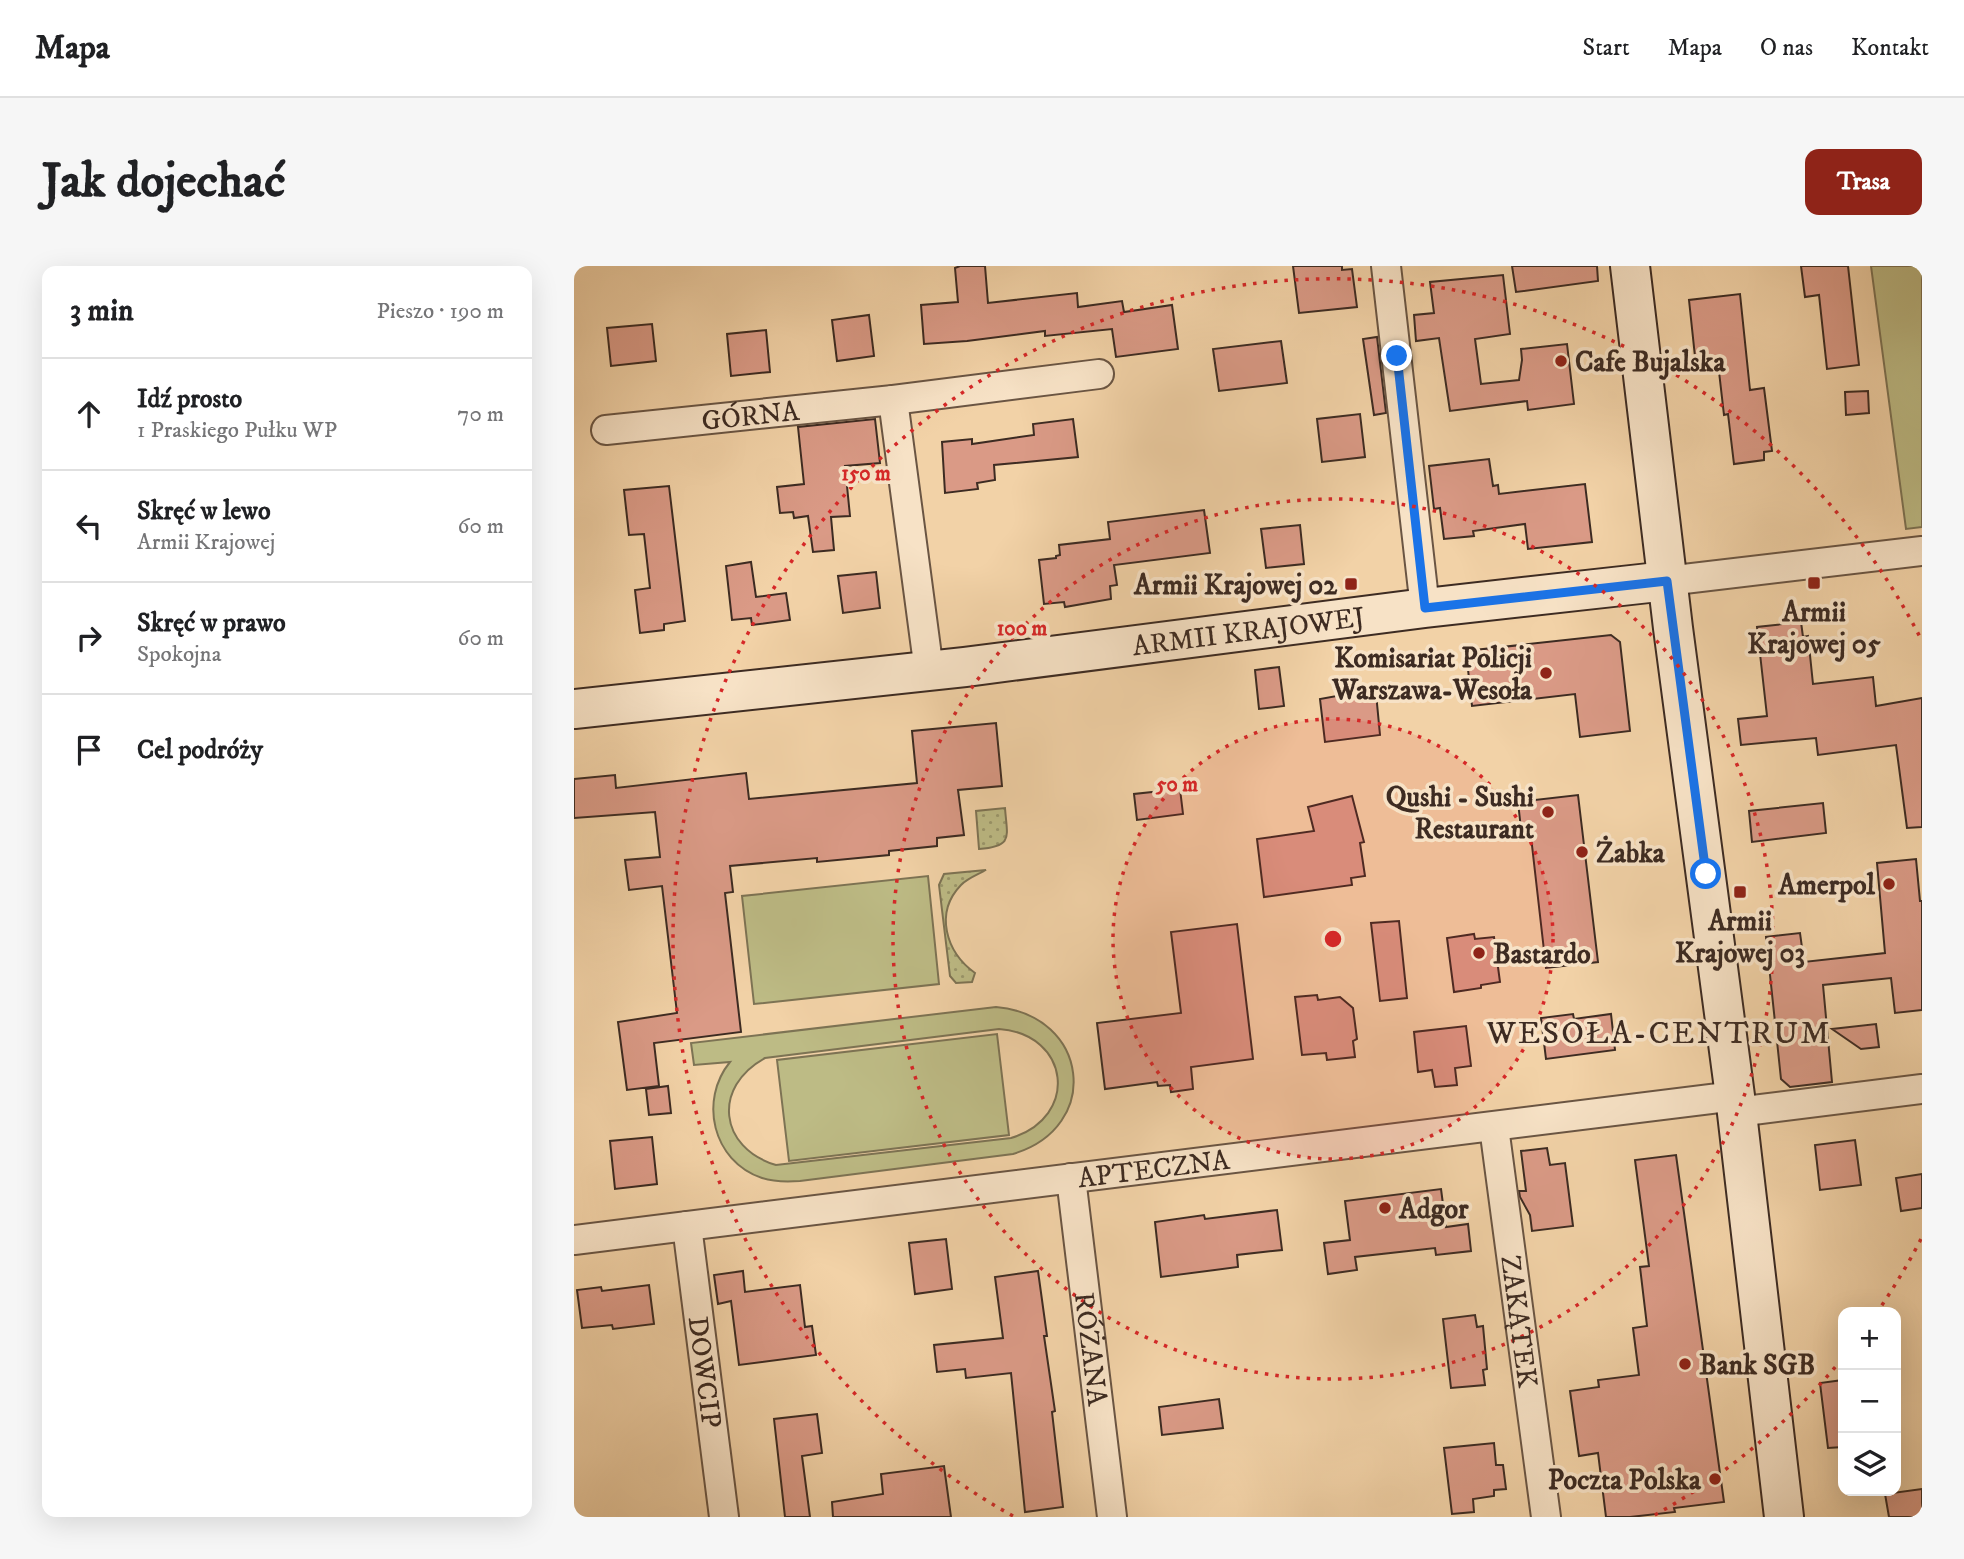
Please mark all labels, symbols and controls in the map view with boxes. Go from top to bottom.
text: Mapa [35,28,110,69]
text: Start [1583,33,1630,63]
text: Mapa [1668,33,1722,63]
text: O nas [1760,33,1813,63]
text: Kontakt [1851,33,1929,63]
button: Trasa [1805,149,1922,215]
text: Jak dojechać [42,151,285,213]
text: 3 min [70,293,134,330]
text: Pieszo · 190 m [377,297,504,326]
route end [1381,340,1412,371]
place label: Cafe Bujalska [1575,345,1726,380]
marker: Cafe Bujalska [1553,353,1569,369]
text: Idź prosto [137,383,242,416]
street label: GÓRNA [700,394,802,439]
icon: ahead [70,395,108,433]
text: 70 m [457,400,504,429]
text: 1 Praskiego Pułku WP [137,416,337,445]
text: 150 m [841,461,891,487]
text: Skręć w lewo [137,495,271,528]
icon: left [70,507,108,545]
text: 60 m [457,512,504,541]
text: Armii Krajowej [137,528,275,557]
place label: Armii Krajowej 02 [1133,568,1337,603]
marker: Armii Krajowej 05 [1806,575,1822,591]
marker: Armii Krajowej 02 [1343,576,1359,592]
place label: Armii Krajowej 05 [1747,595,1881,662]
street label: ARMII KRAJOWEJ [1130,600,1367,664]
text: Skręć w prawo [137,607,286,640]
text: 100 m [997,616,1047,642]
icon: right [70,619,108,657]
text: 60 m [457,624,504,653]
text: Spokojna [137,640,221,669]
place label: Komisariat Policji Warszawa-Wesoła [1331,641,1533,708]
marker: Komisariat Policji Warszawa-Wesoła [1538,665,1554,681]
icon: arrive [70,731,108,769]
text: Cel podróży [137,734,263,767]
text: 50 m [1155,772,1198,798]
place label: Qushi - Sushi Restaurant [1386,780,1534,847]
marker: Qushi - Sushi Restaurant [1540,804,1556,820]
place label: Żabka [1596,835,1666,871]
marker: Żabka [1574,844,1590,860]
route start [1690,858,1721,889]
place label: Amerpol [1777,868,1876,903]
marker: Amerpol [1881,876,1897,892]
marker: Armii Krajowej 03 [1732,884,1748,900]
place label: Armii Krajowej 03 [1675,904,1805,971]
centre of rings [1321,927,1345,951]
place label: Bastardo [1493,937,1591,972]
marker: Bastardo [1471,945,1487,961]
district label: WESOŁA-CENTRUM [1485,1014,1832,1054]
street label: APTECZNA [1076,1143,1233,1196]
place label: Adgor [1398,1192,1469,1227]
marker: Adgor [1377,1200,1393,1216]
street label: ZAKĄTEK [1492,1253,1545,1390]
street label: RÓŻANA [1066,1290,1115,1409]
map controls [1838,1307,1901,1496]
button: + [1838,1307,1901,1370]
street label: DOWCIP [680,1314,728,1430]
place label: Bank SGB [1699,1348,1815,1383]
marker: Bank SGB [1677,1356,1693,1372]
button: − [1838,1370,1901,1433]
button: layers [1838,1433,1901,1496]
place label: Poczta Polska [1548,1463,1702,1498]
marker: Poczta Polska [1707,1471,1723,1487]

